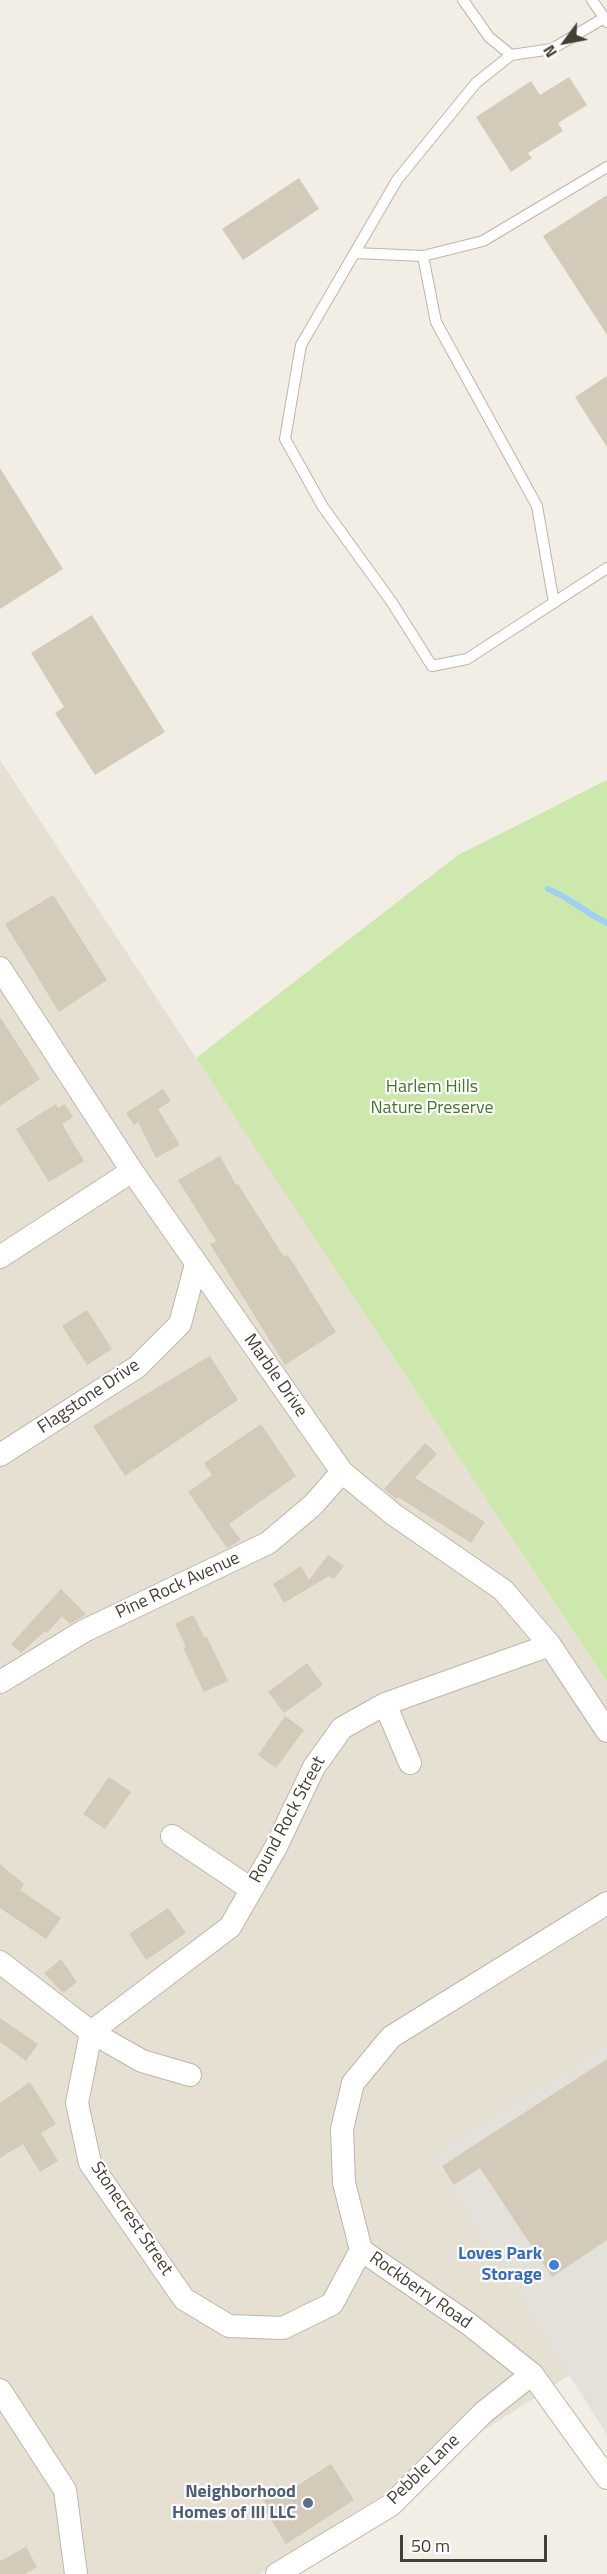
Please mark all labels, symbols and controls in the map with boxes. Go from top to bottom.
north arrow [535,12,595,72]
text: N [537,40,563,63]
park label: Harlem Hills Nature Preserve [370,1077,494,1120]
street label: Marble Drive [239,1330,311,1422]
street label: Flagstone Drive [34,1355,144,1439]
street label: Pine Rock Avenue [112,1548,244,1624]
street label: Round Rock Street [246,1753,330,1887]
street label: Stonecrest Street [85,2158,177,2280]
place label: Loves Park Storage [458,2244,542,2286]
street label: Rockberry Road [365,2248,475,2334]
marker: Loves Park Storage [547,2258,561,2272]
street label: Pebble Lane [383,2430,465,2510]
place label: Neighborhood Homes of Ill LLC [172,2482,296,2524]
marker: Neighborhood Homes of Ill LLC [301,2496,315,2510]
scale bar [403,2523,550,2561]
text: 50 m [411,2532,450,2559]

